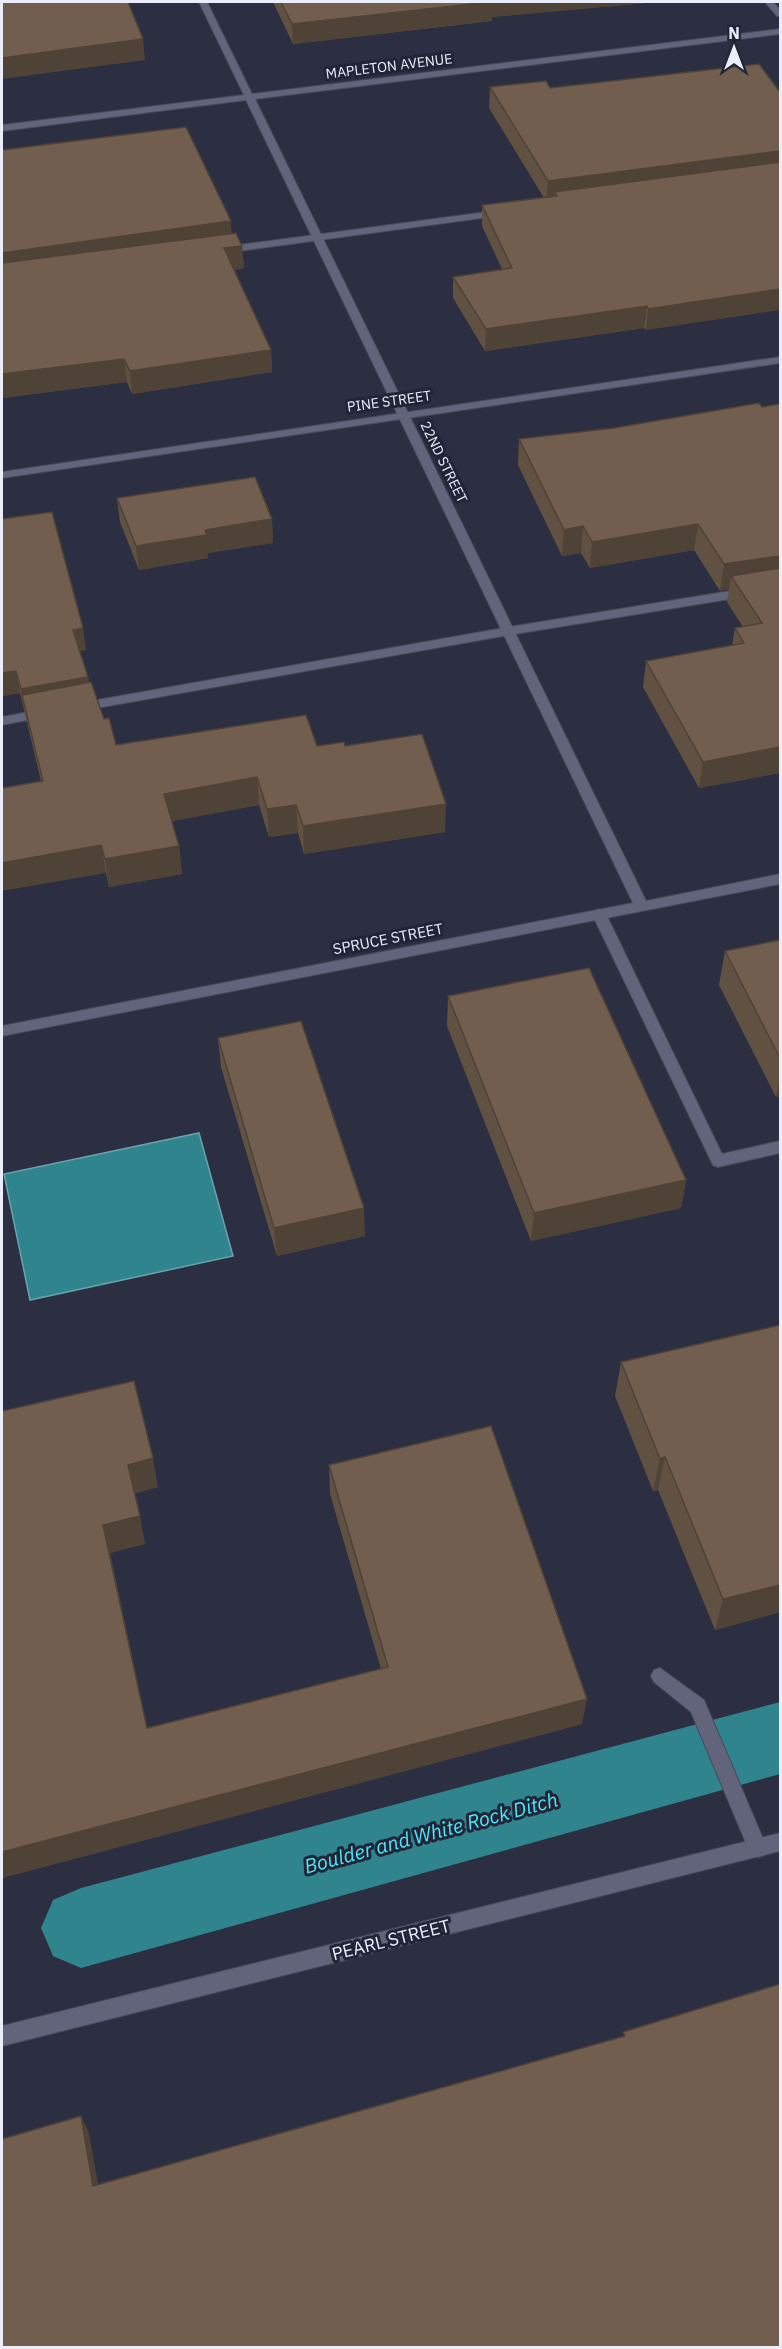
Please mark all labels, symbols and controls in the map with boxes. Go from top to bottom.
north arrow [704,18,764,78]
text: N [728,23,740,43]
street label: MAPLETON AVENUE [325,49,453,83]
street label: PINE STREET [346,386,432,416]
street label: 22ND STREET [416,418,472,506]
street label: SPRUCE STREET [331,918,445,958]
water label: Boulder and White Rock Ditch [301,1786,561,1879]
street label: PEARL STREET [329,1914,452,1965]

